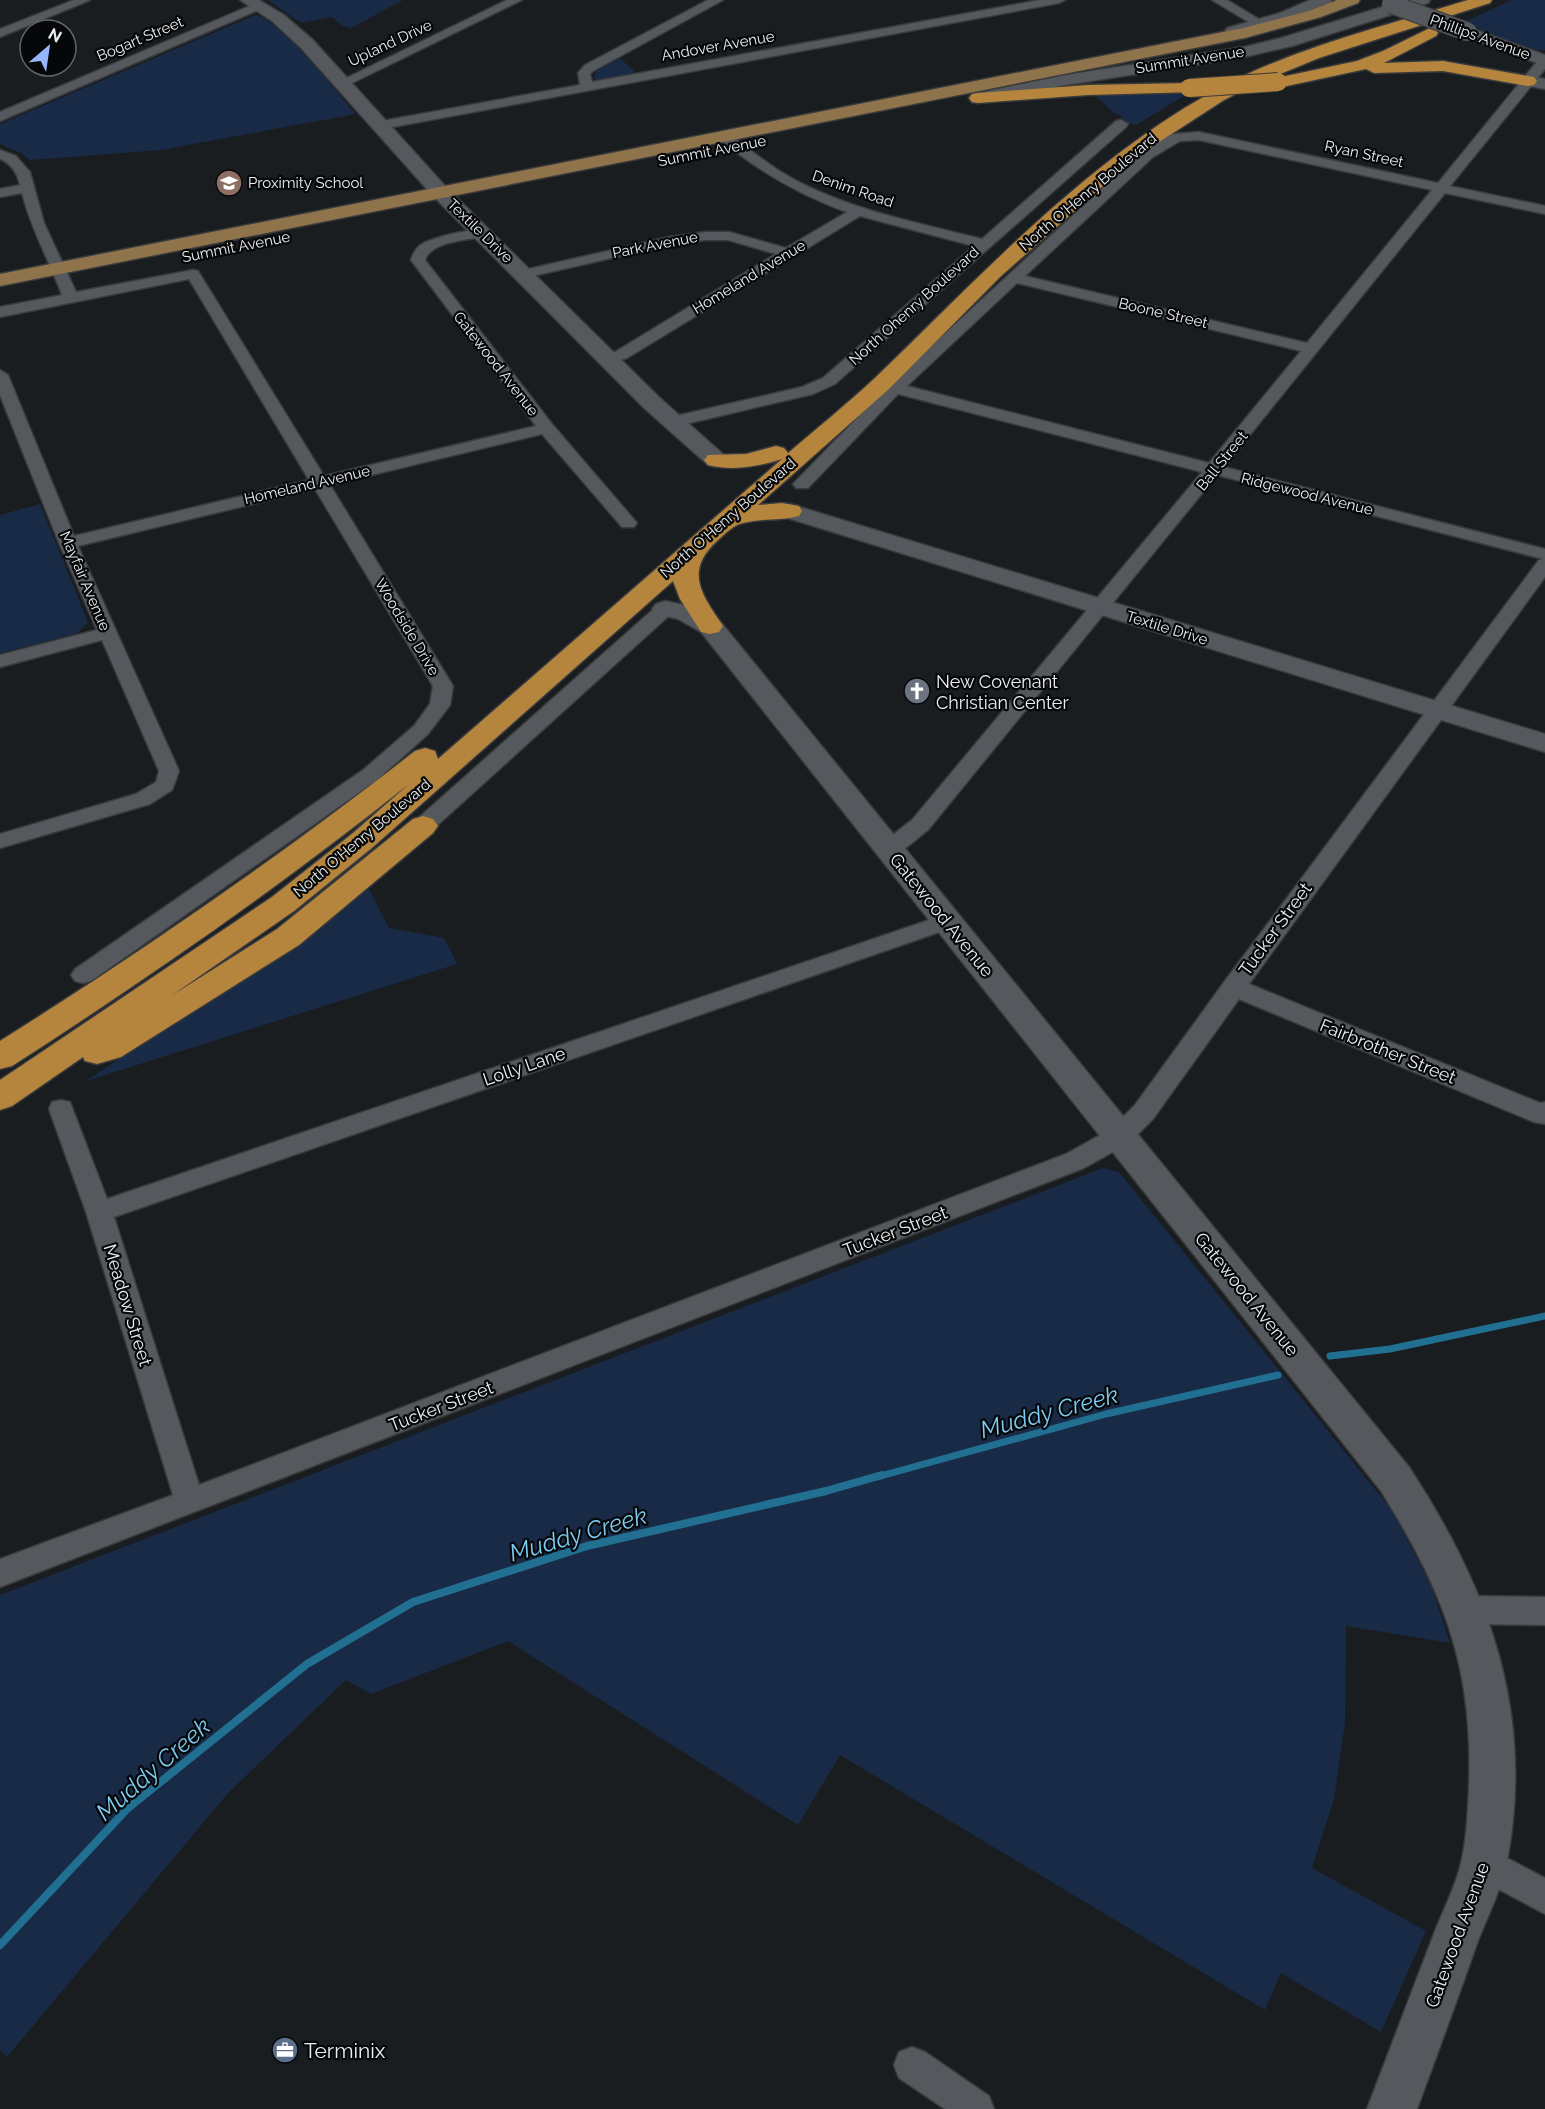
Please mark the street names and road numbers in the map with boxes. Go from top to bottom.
street label: Phillips Avenue [1427,11,1533,64]
street label: Bogart Street [94,13,186,65]
street label: Upland Drive [345,16,435,70]
street label: Andover Avenue [660,27,776,65]
street label: Summit Avenue [1134,42,1246,77]
street label: North O'Henry Boulevard [1016,129,1160,255]
street label: Summit Avenue [656,132,768,170]
street label: Ryan Street [1323,137,1405,171]
street label: Denim Road [810,167,896,211]
street label: Textile Drive [443,195,517,267]
street label: Summit Avenue [180,228,292,266]
street label: Park Avenue [611,228,699,262]
street label: Homeland Avenue [689,236,809,318]
street label: North Ohenry Boulevard [845,243,983,369]
street label: Boone Street [1117,294,1209,332]
street label: Gatewood Avenue [450,308,542,420]
street label: Ball Street [1193,428,1251,494]
street label: North O'Henry Boulevard [657,454,799,582]
street label: Homeland Avenue [242,462,372,508]
street label: Ridgewood Avenue [1239,469,1375,519]
street label: Mayfair Avenue [56,529,114,634]
street label: Woodside Drive [371,575,443,679]
street label: Textile Drive [1124,607,1210,649]
street label: North O'Henry Boulevard [290,775,434,901]
street label: Gatewood Avenue [886,849,999,981]
street label: Tucker Street [1234,878,1316,980]
street label: Fairbrother Street [1317,1014,1459,1088]
street label: Lolly Lane [480,1042,568,1090]
street label: Tucker Street [840,1201,950,1261]
street label: Gatewood Avenue [1191,1228,1304,1360]
street label: Meadow Street [100,1242,156,1368]
street label: Tucker Street [386,1376,496,1436]
street label: Gatewood Avenue [1421,1859,1493,2010]

